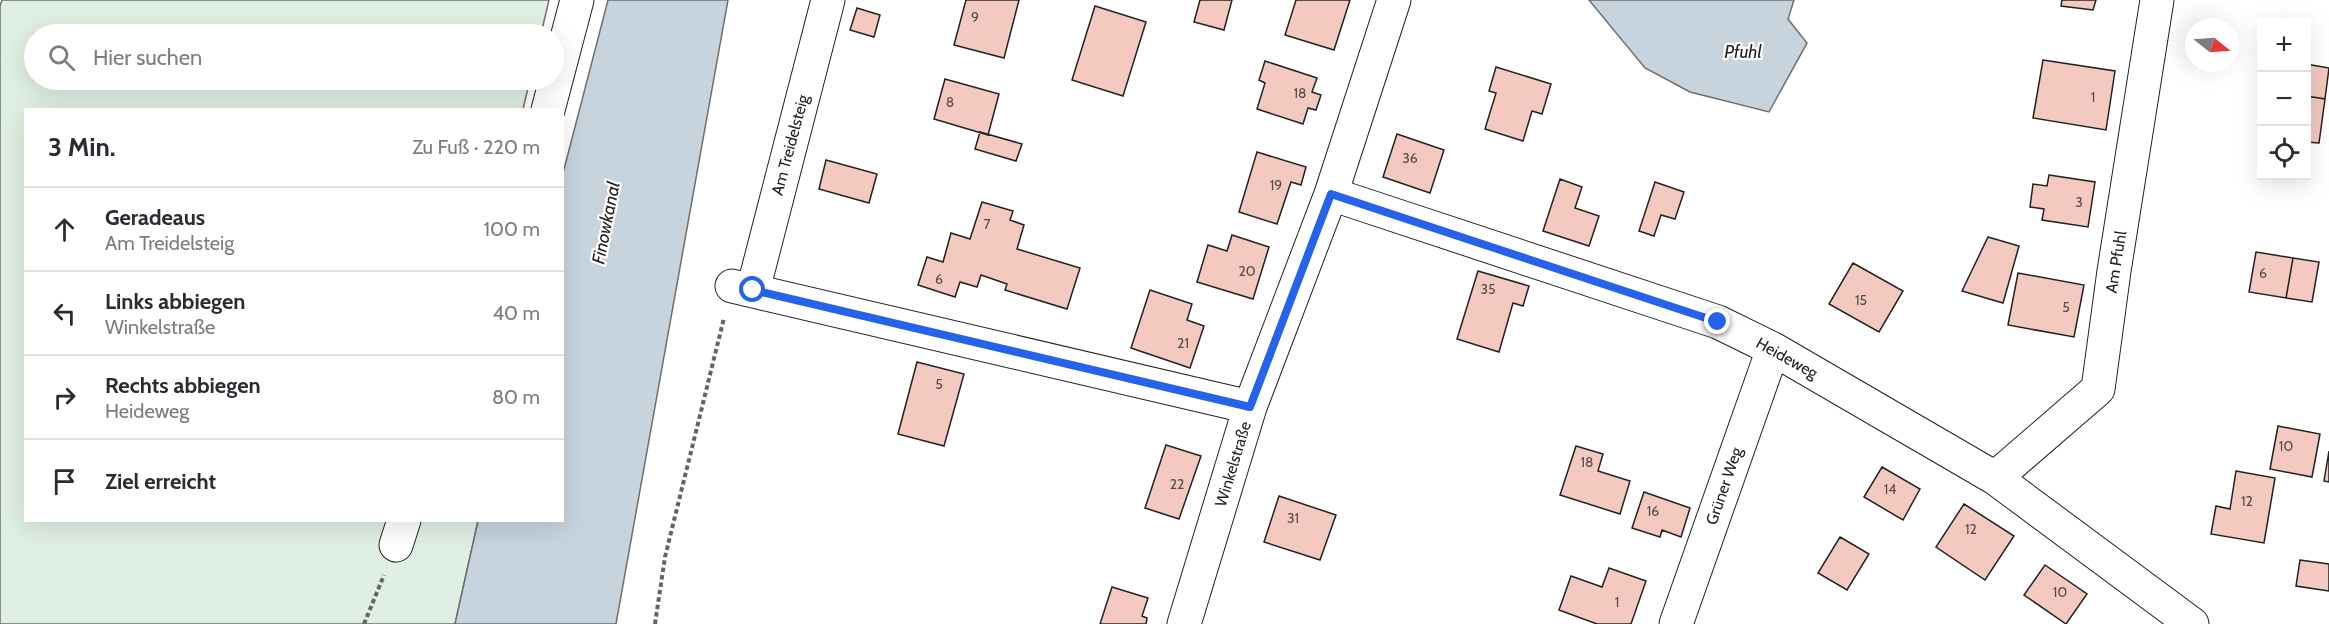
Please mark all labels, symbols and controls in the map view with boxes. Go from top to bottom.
house number: 9 [971,8,979,26]
north arrow [2185,18,2239,72]
map controls [2257,18,2311,180]
button: + [2257,18,2311,72]
search box [24,24,564,90]
icon: search [45,41,78,74]
water label: Pfuhl [1724,41,1762,63]
text: Hier suchen [93,44,202,71]
button: − [2257,72,2311,126]
house number: 18 [1293,84,1307,102]
house number: 1 [2091,88,2095,106]
street label: Am Treidelsteig [767,92,813,197]
house number: 8 [946,93,954,111]
button: locate [2257,126,2311,180]
text: 3 Min. [48,131,116,163]
text: Zu Fuß · 220 m [412,135,540,159]
house number: 36 [1402,149,1418,167]
house number: 19 [1270,176,1282,194]
water label: Finowkanal [587,179,625,266]
house number: 3 [2075,193,2083,211]
text: Geradeaus [105,204,205,231]
icon: ahead [48,213,81,246]
house number: 7 [983,215,991,233]
text: 100 m [484,217,540,241]
street label: Am Pfuhl [2102,229,2130,294]
text: Am Treidelsteig [105,231,234,255]
house number: 20 [1238,262,1256,280]
house number: 6 [2259,264,2267,282]
house number: 6 [935,270,943,288]
route start [739,276,765,302]
house number: 35 [1480,280,1496,298]
text: Links abbiegen [105,288,245,315]
house number: 15 [1855,291,1867,309]
icon: left [48,297,81,330]
house number: 5 [2062,298,2070,316]
text: 40 m [492,301,540,325]
route end [1704,308,1730,334]
text: Winkelstraße [105,315,215,339]
street label: Heideweg [1753,333,1822,383]
house number: 21 [1177,334,1189,352]
text: Rechts abbiegen [105,372,261,399]
house number: 5 [935,375,943,393]
icon: right [48,381,81,414]
text: 80 m [492,385,540,409]
text: Heideweg [105,399,189,423]
street label: Winkelstraße [1211,419,1255,509]
house number: 10 [2279,437,2293,455]
street label: Grüner Weg [1702,444,1746,527]
house number: 18 [1580,453,1594,471]
icon: arrive [48,465,81,498]
text: Ziel erreicht [105,468,216,495]
house number: 22 [1170,475,1184,493]
house number: 14 [1884,480,1896,498]
house number: 12 [2241,492,2253,510]
house number: 16 [1647,502,1659,520]
house number: 31 [1287,509,1299,527]
house number: 12 [1965,520,1977,538]
house number: 10 [2053,583,2067,601]
house number: 1 [1615,593,1619,611]

